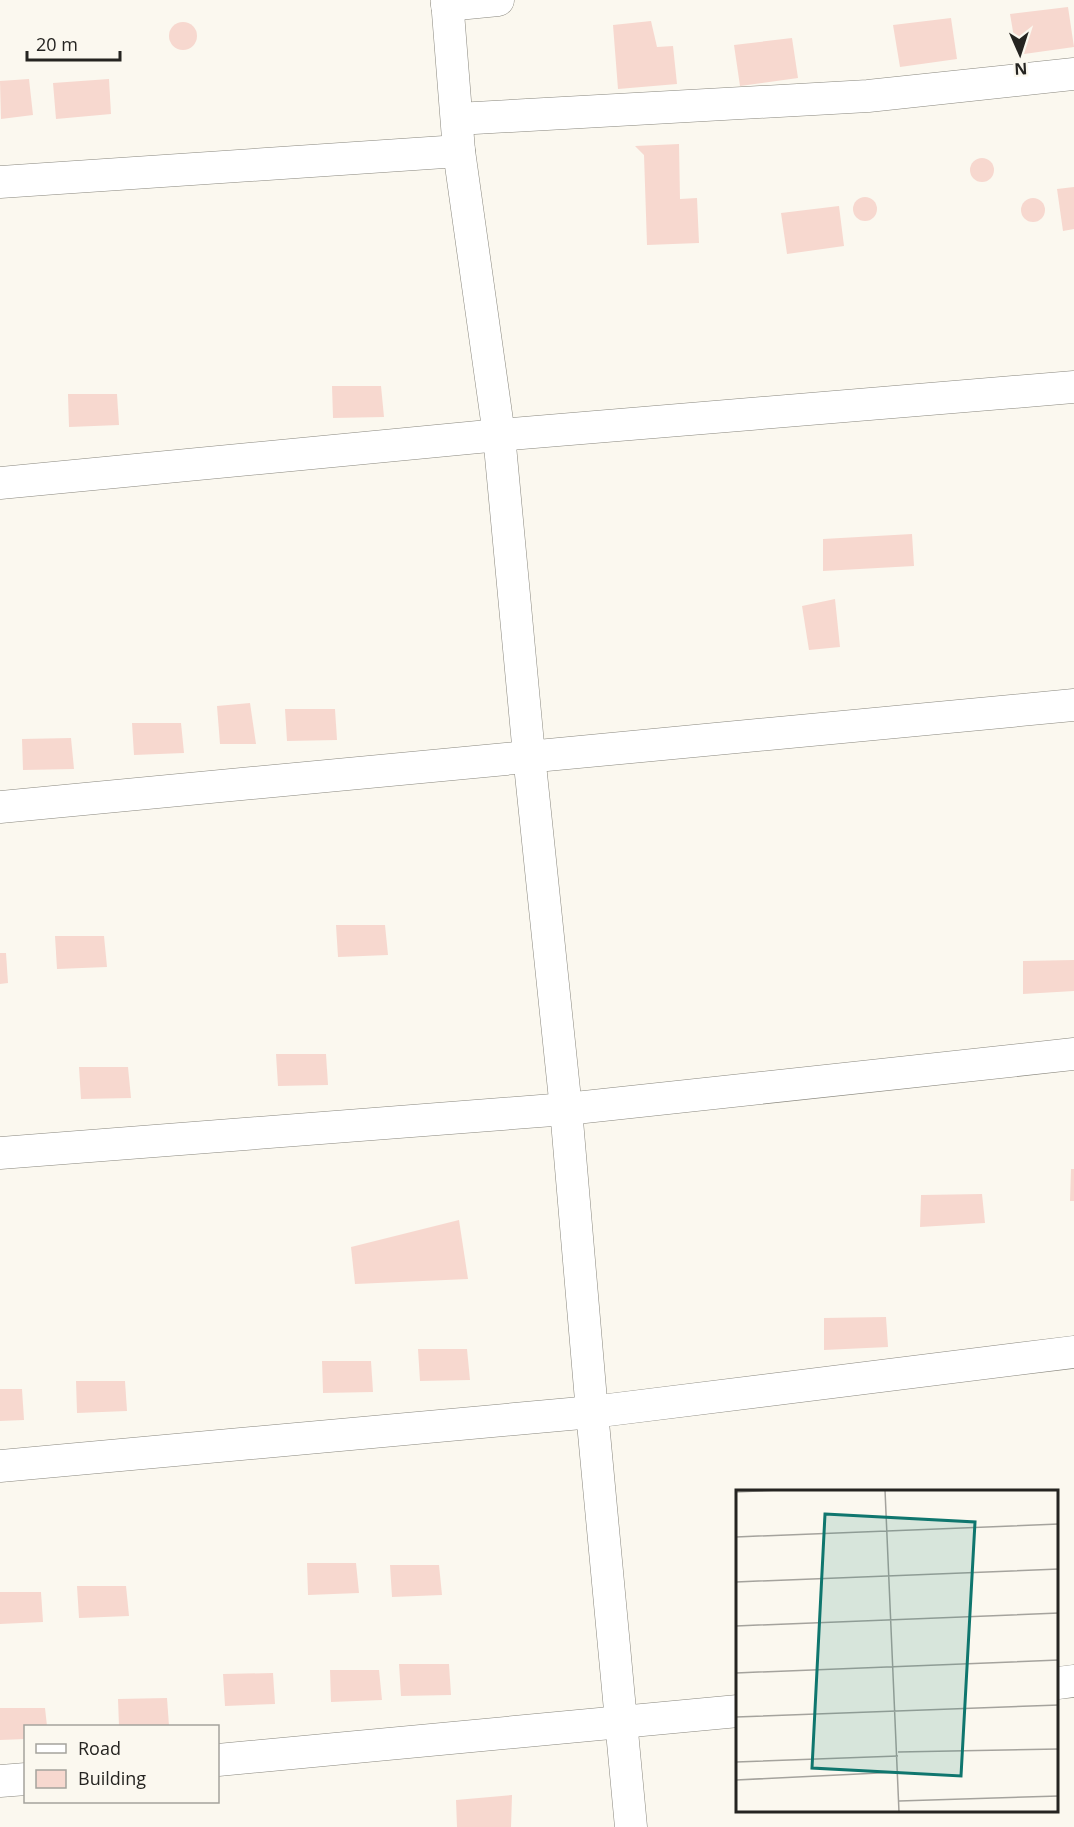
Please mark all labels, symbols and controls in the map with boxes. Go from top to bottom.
scale bar [27,24,120,62]
north arrow [990,24,1050,84]
text: 20 m [36,32,78,56]
text: N [1014,58,1028,80]
inset map [736,1490,1059,1812]
legend [24,1725,219,1803]
text: Road [78,1736,121,1760]
text: Building [78,1766,146,1790]

